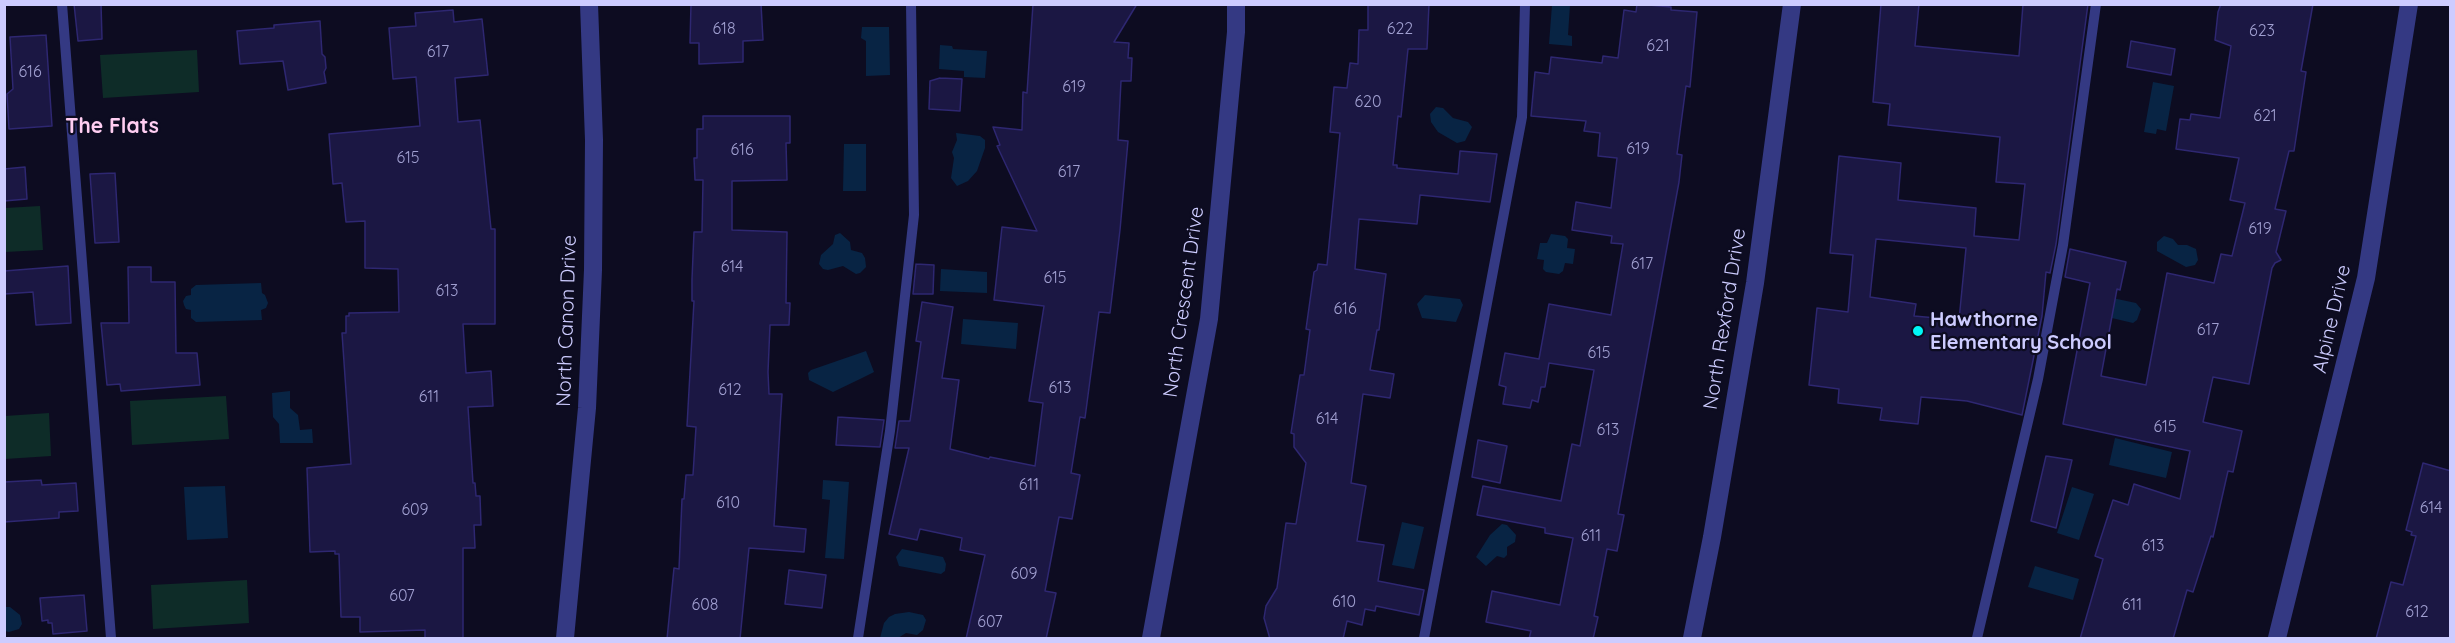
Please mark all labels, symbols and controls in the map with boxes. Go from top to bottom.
house number: 618 [712,19,736,39]
house number: 622 [1387,19,1413,39]
house number: 623 [2249,21,2275,41]
house number: 621 [1646,36,1670,56]
house number: 617 [427,42,449,62]
house number: 616 [18,62,42,82]
house number: 619 [1062,77,1086,97]
house number: 620 [1355,92,1381,112]
house number: 621 [2253,106,2277,126]
district label: The Flats [65,114,159,140]
house number: 619 [1626,139,1650,159]
house number: 616 [730,140,754,160]
house number: 615 [396,148,420,168]
house number: 617 [1058,162,1080,182]
street label: North Crescent Drive [1159,205,1209,399]
house number: 619 [2248,219,2272,239]
street label: North Rexford Drive [1699,226,1751,412]
street label: North Canon Drive [552,235,582,407]
house number: 617 [1631,254,1653,274]
house number: 614 [721,257,743,277]
street label: Alpine Drive [2308,263,2356,375]
house number: 615 [1043,268,1067,288]
house number: 613 [436,281,458,301]
house number: 616 [1333,299,1357,319]
place label: Hawthorne Elementary School [1930,308,2112,355]
house number: 617 [2197,320,2219,340]
marker: Hawthorne Elementary School [1911,324,1925,338]
house number: 615 [1587,343,1611,363]
house number: 613 [1049,378,1071,398]
house number: 612 [718,380,742,400]
house number: 611 [419,387,439,407]
house number: 614 [1316,409,1338,429]
house number: 615 [2153,417,2177,437]
house number: 613 [1597,420,1619,440]
house number: 611 [1019,475,1039,495]
house number: 610 [716,493,740,513]
house number: 614 [2420,498,2442,518]
house number: 609 [401,500,429,520]
house number: 611 [1581,526,1601,546]
house number: 613 [2142,536,2164,556]
house number: 609 [1010,564,1038,584]
house number: 607 [389,586,415,606]
house number: 610 [1332,592,1356,612]
house number: 608 [692,595,718,615]
house number: 611 [2122,595,2142,615]
house number: 612 [2405,602,2429,622]
house number: 607 [977,612,1003,632]

